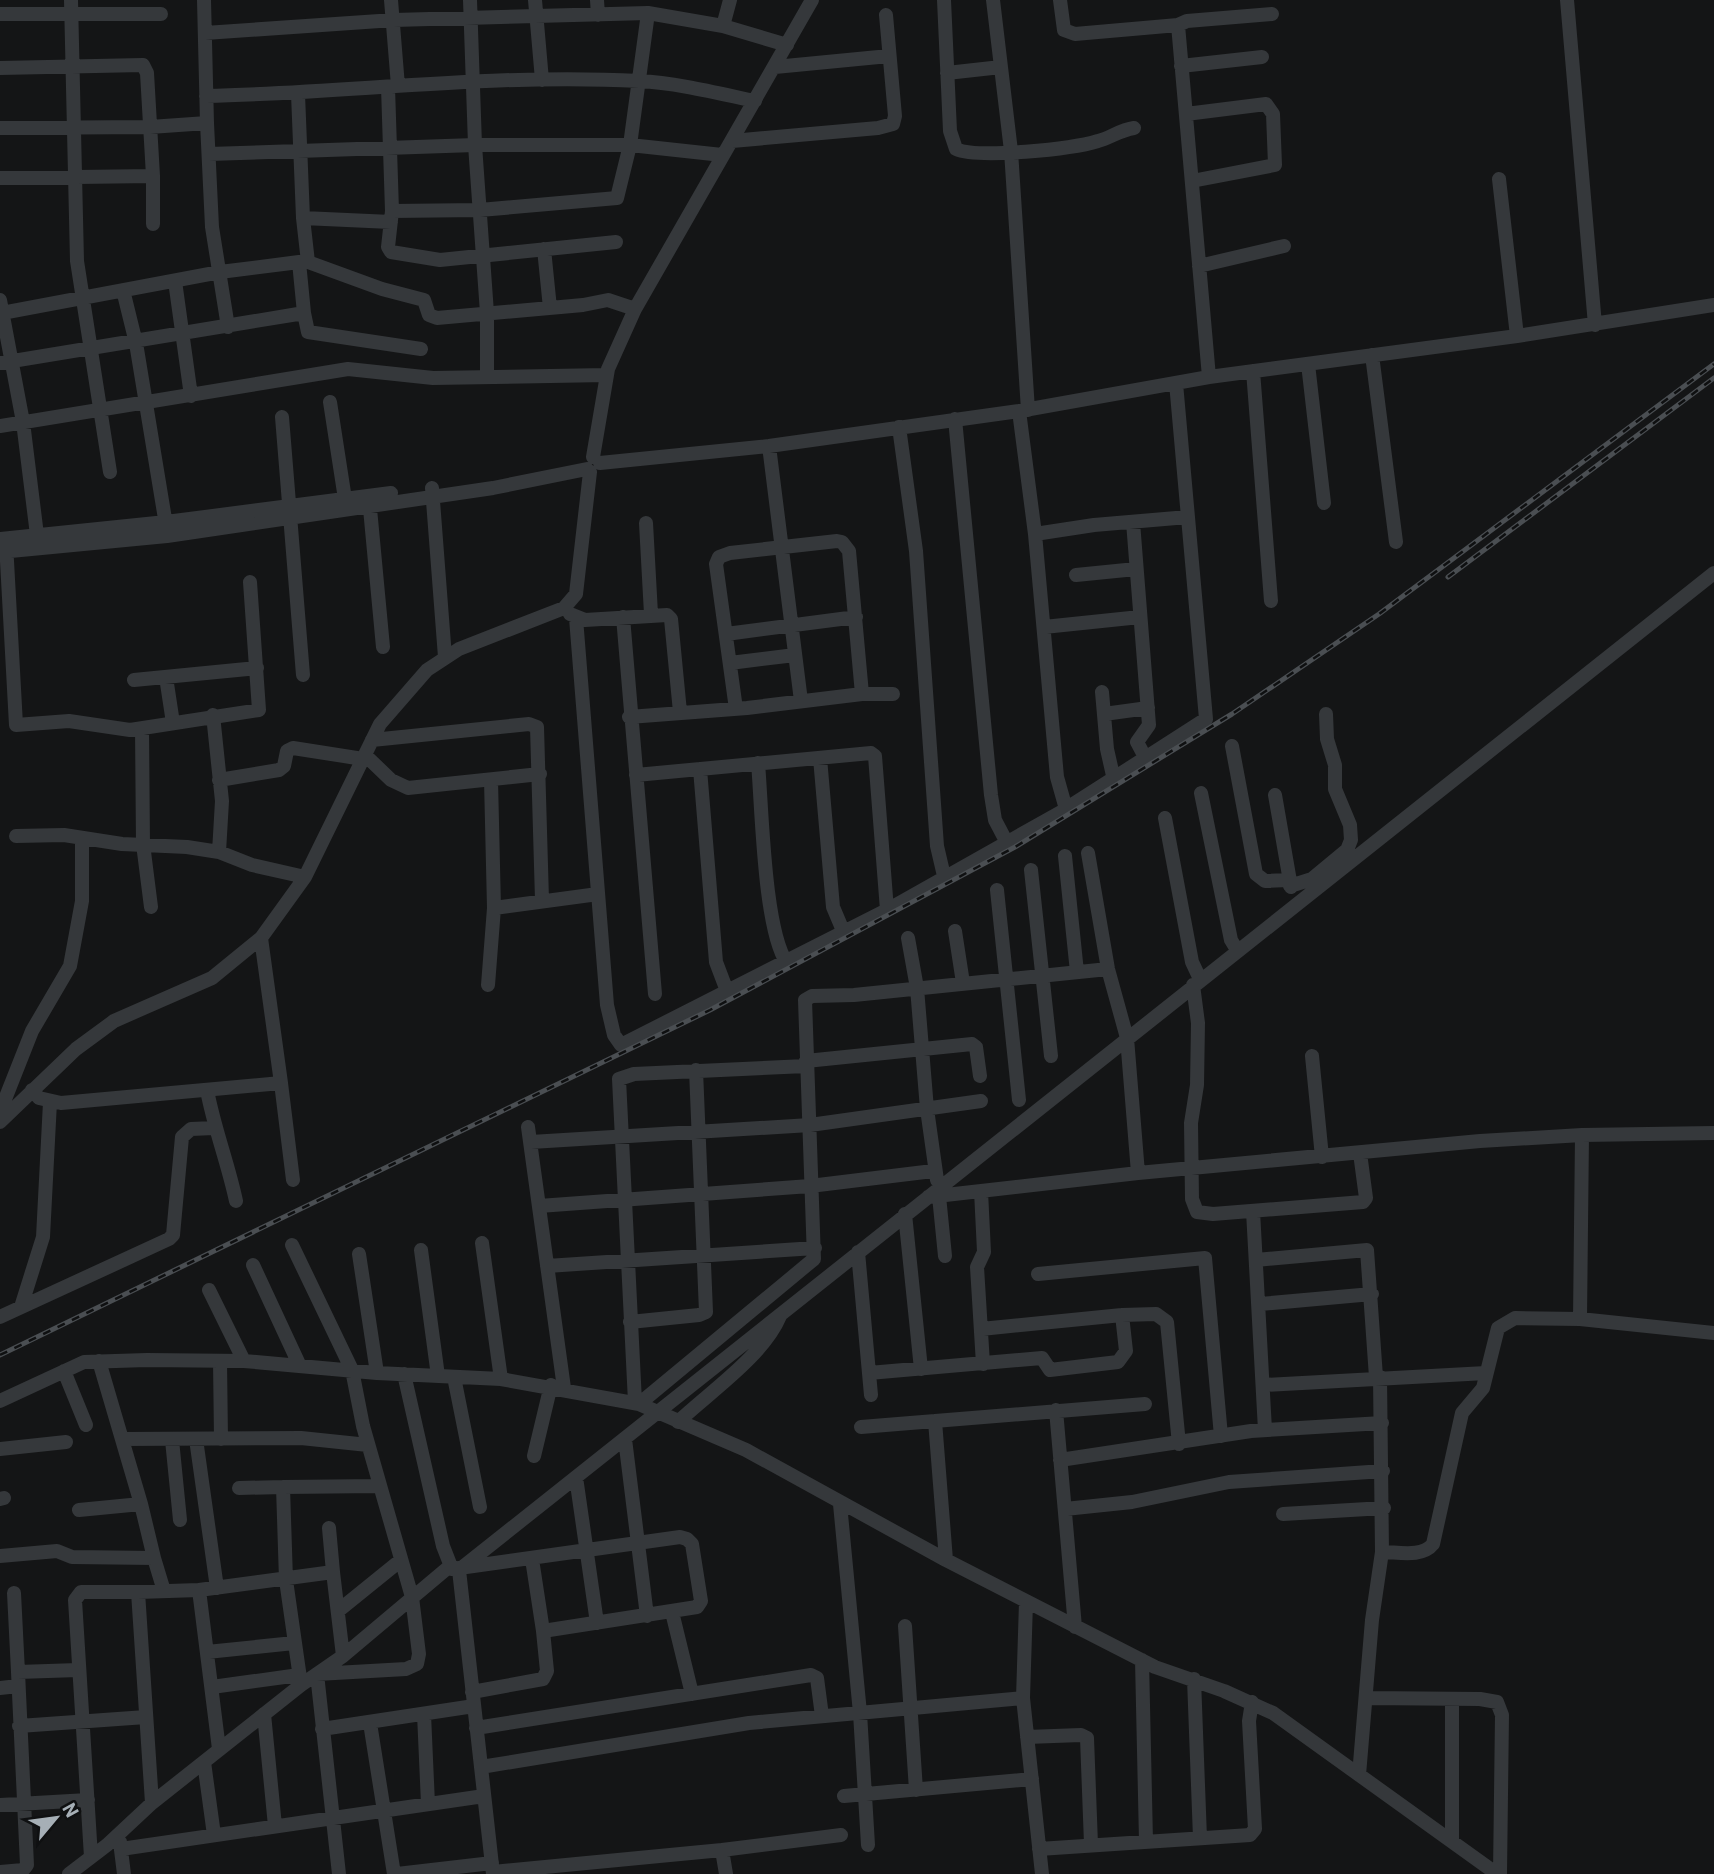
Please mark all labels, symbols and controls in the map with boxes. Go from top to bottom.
north arrow [21,1783,91,1853]
text: N [58,1798,84,1821]

